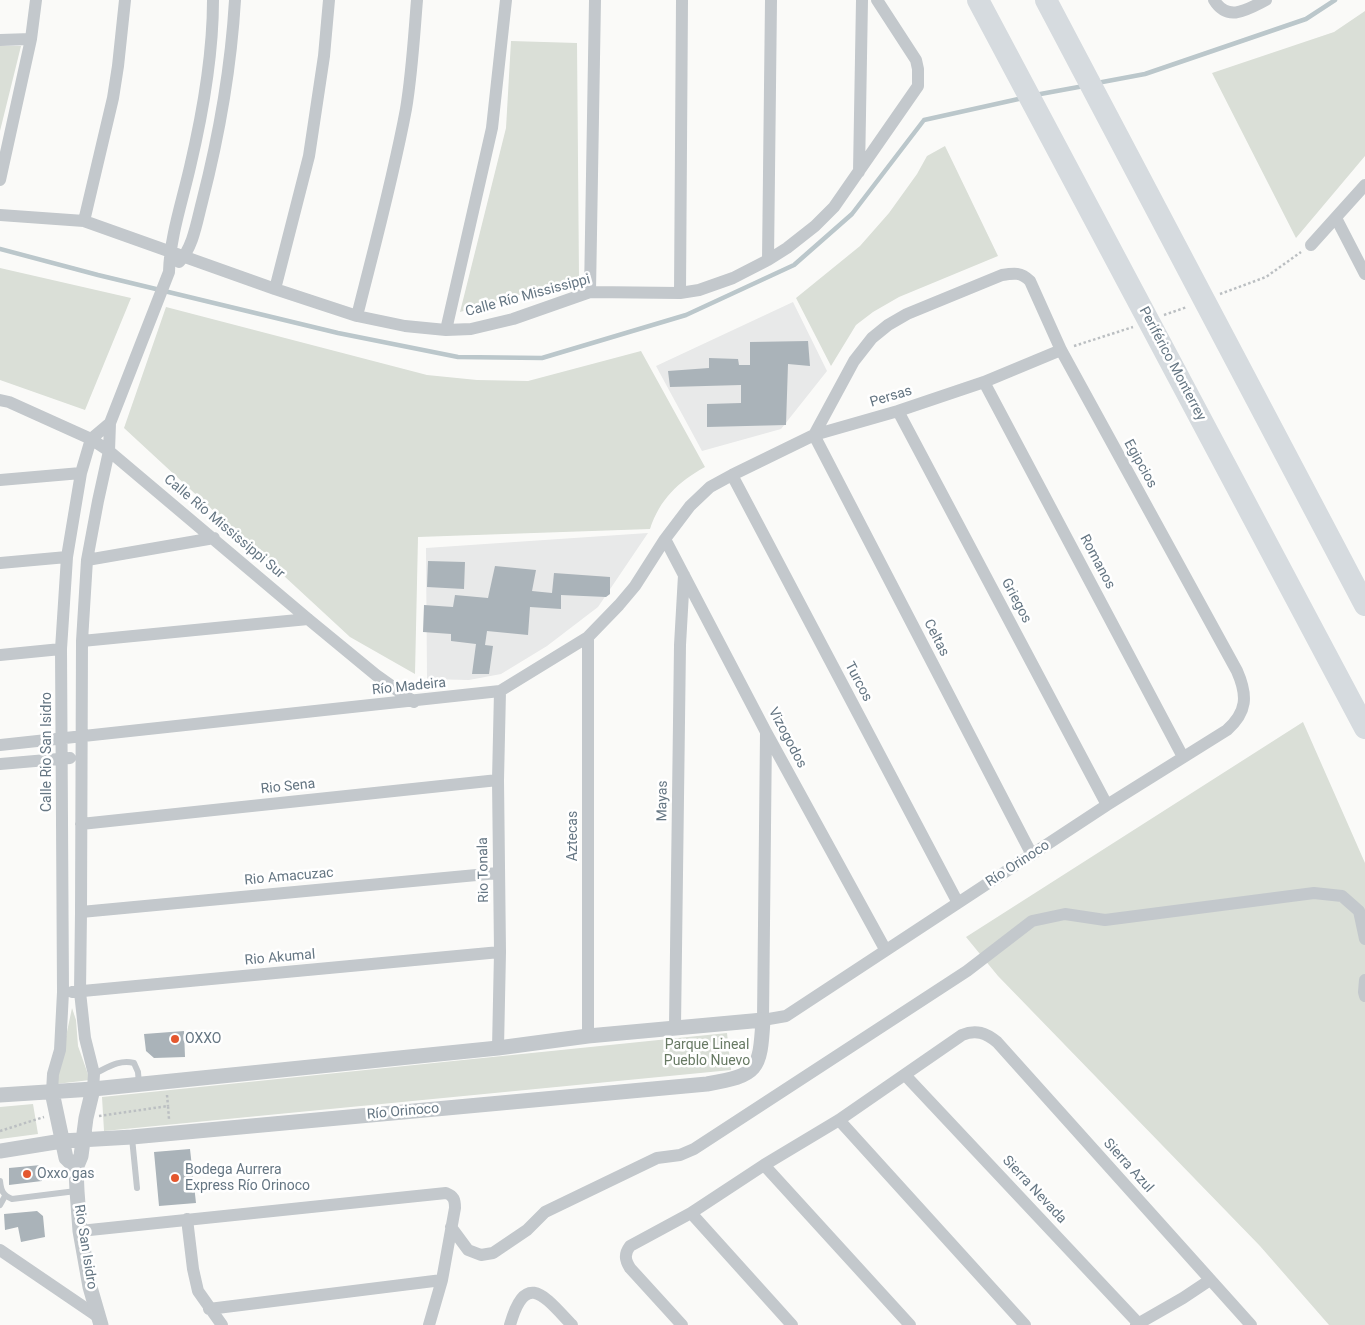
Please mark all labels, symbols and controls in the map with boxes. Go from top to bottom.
street label: Calle Río Mississippi [464,271,592,321]
street label: Periférico Monterrey [1135,304,1209,424]
street label: Persas [868,383,914,411]
street label: Egipcios [1120,437,1160,491]
street label: Calle Río Mississippi Sur [160,471,288,583]
street label: Romanos [1076,532,1118,592]
street label: Griegos [997,576,1035,626]
street label: Celtas [920,617,952,659]
street label: Turcos [841,659,875,705]
street label: Río Madeira [371,675,447,699]
street label: Calle Rio San Isidro [39,692,55,812]
street label: Vizogodos [764,705,810,771]
street label: Rio Sena [260,776,316,798]
street label: Mayas [654,780,672,822]
street label: Aztecas [565,811,581,861]
street label: Rio Tonala [475,837,493,903]
street label: Río Orinoco [983,837,1053,891]
street label: Rio Amacuzac [244,865,334,889]
street label: Rio Akumal [244,947,316,969]
place label: OXXO [185,1031,221,1047]
marker: OXXO [169,1033,181,1045]
park label: Parque Lineal Pueblo Nuevo [664,1037,750,1070]
street label: Río Orinoco [366,1100,440,1124]
street label: Sierra Azul [1099,1136,1157,1196]
street label: Sierra Nevada [998,1153,1070,1227]
place label: Bodega Aurrera Express Río Orinoco [185,1162,310,1194]
place label: Oxxo gas [37,1166,95,1182]
marker: Oxxo gas [21,1168,33,1180]
marker: Bodega Aurrera Express Río Orinoco [169,1172,181,1184]
street label: Rio San Isidro [70,1203,100,1291]

